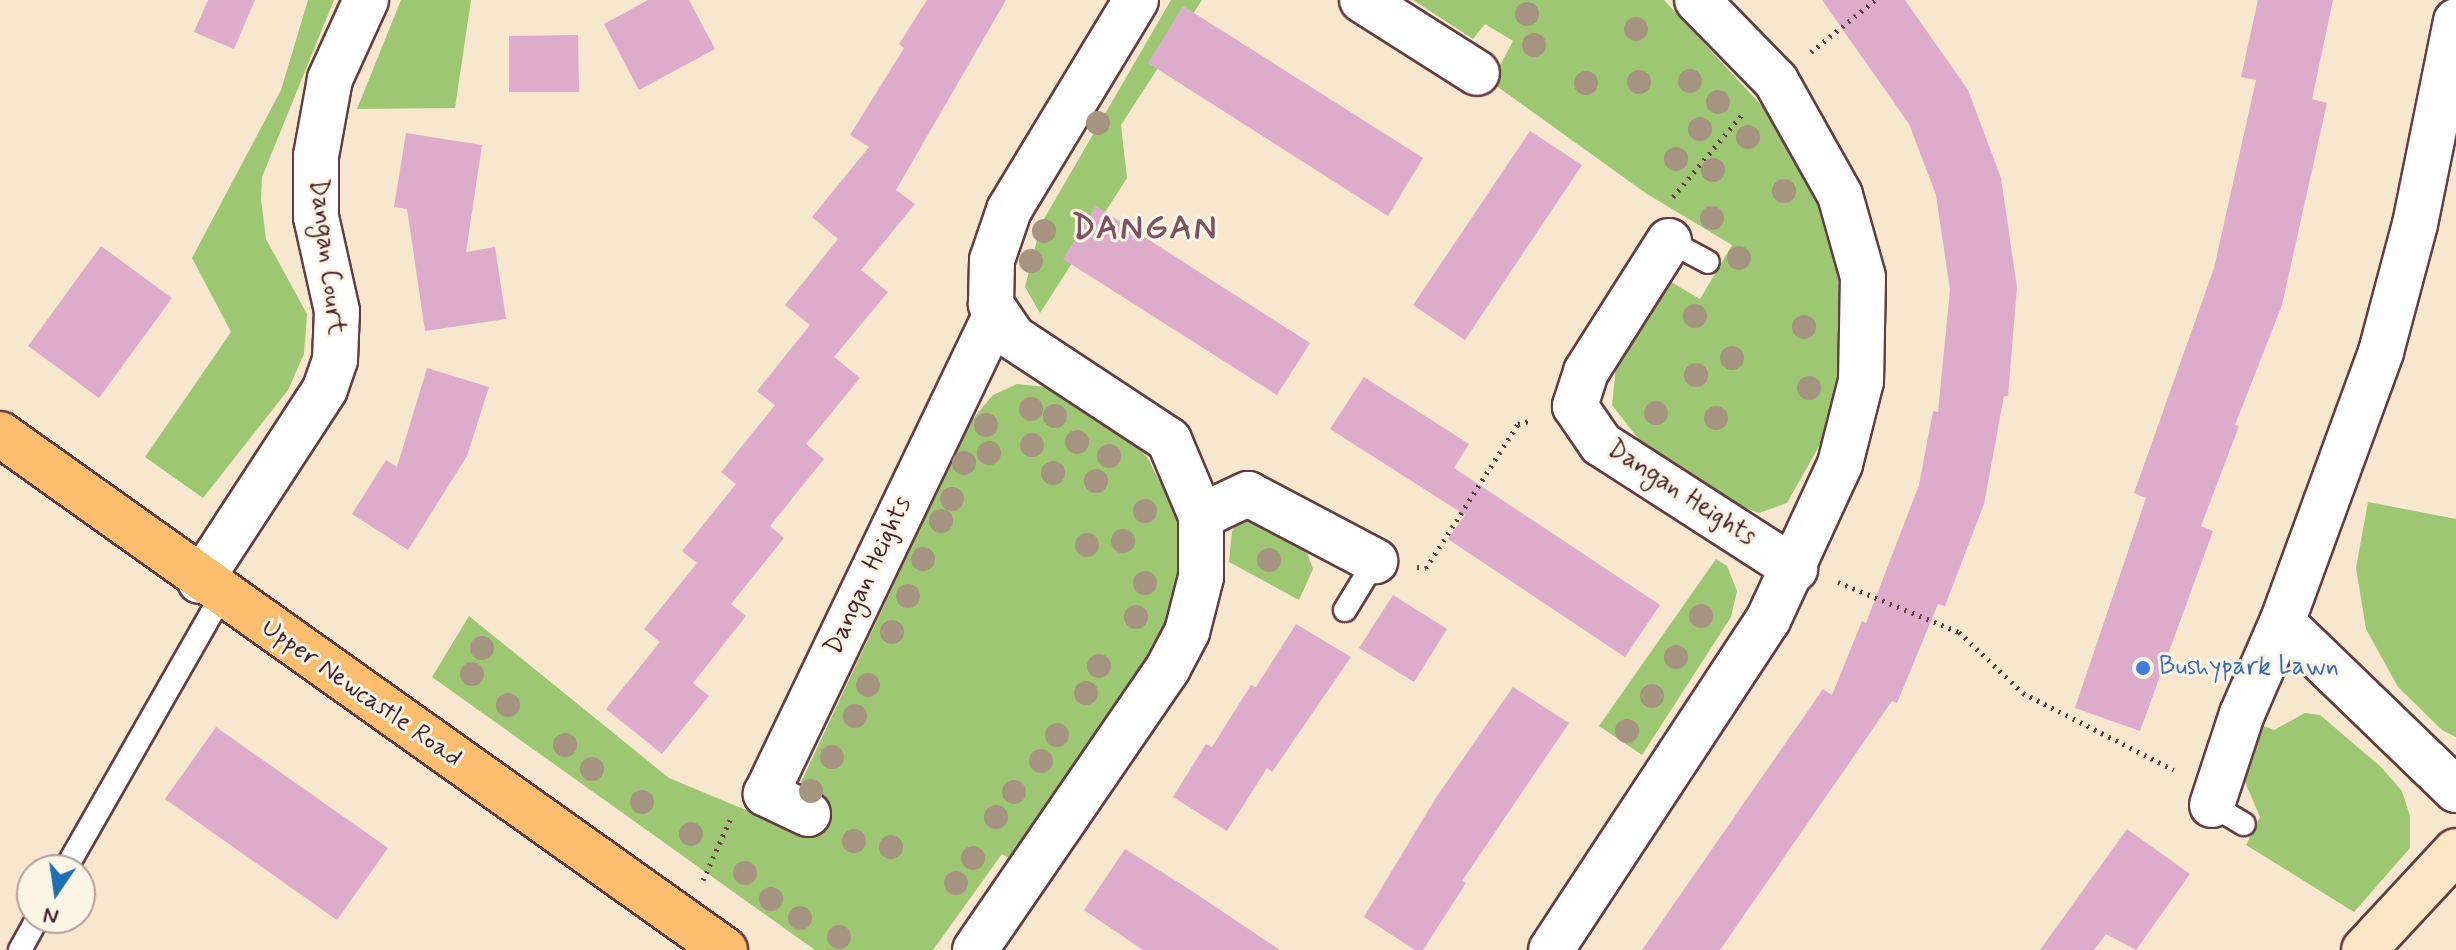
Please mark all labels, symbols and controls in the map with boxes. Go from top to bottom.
street label: Dangan Court [301,179,351,335]
district label: DANGAN [1071,209,1219,249]
street label: Dangan Heights [1600,434,1762,554]
street label: Dangan Heights [818,491,920,661]
street label: Upper Newcastle Road [256,614,466,774]
place label: Bushypark Lawn [2159,652,2345,684]
marker: Bushypark Lawn [2134,659,2152,677]
north arrow [16,854,96,934]
text: N [41,900,61,931]

